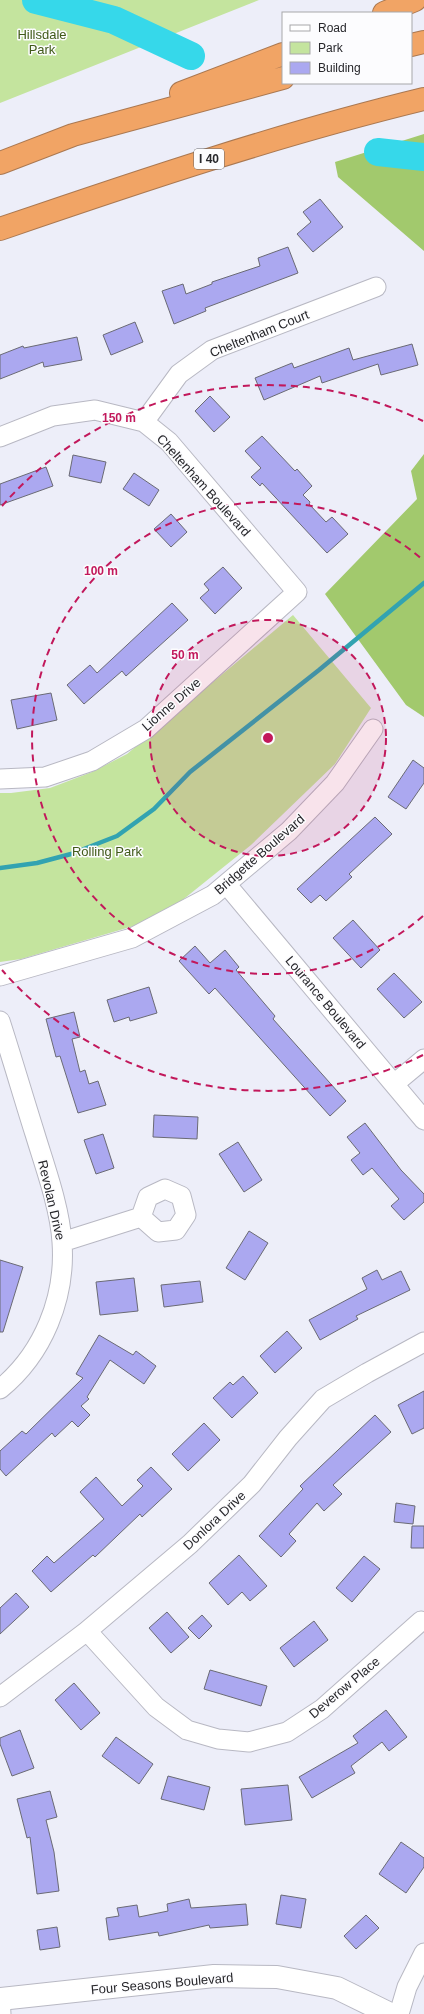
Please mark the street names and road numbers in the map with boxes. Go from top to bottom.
road number: I 40 [194,149,224,169]
street label: Cheltenham Court [207,307,311,360]
street label: Cheltenham Boulevard [154,431,253,539]
street label: Lionne Drive [139,675,204,734]
street label: Bridgette Boulevard [211,811,307,897]
street label: Lourance Boulevard [282,953,369,1052]
street label: Revolan Drive [35,1159,68,1242]
street label: Donlora Drive [180,1488,249,1553]
street label: Deverow Place [306,1654,383,1721]
street label: Four Seasons Boulevard [90,1970,234,1997]

